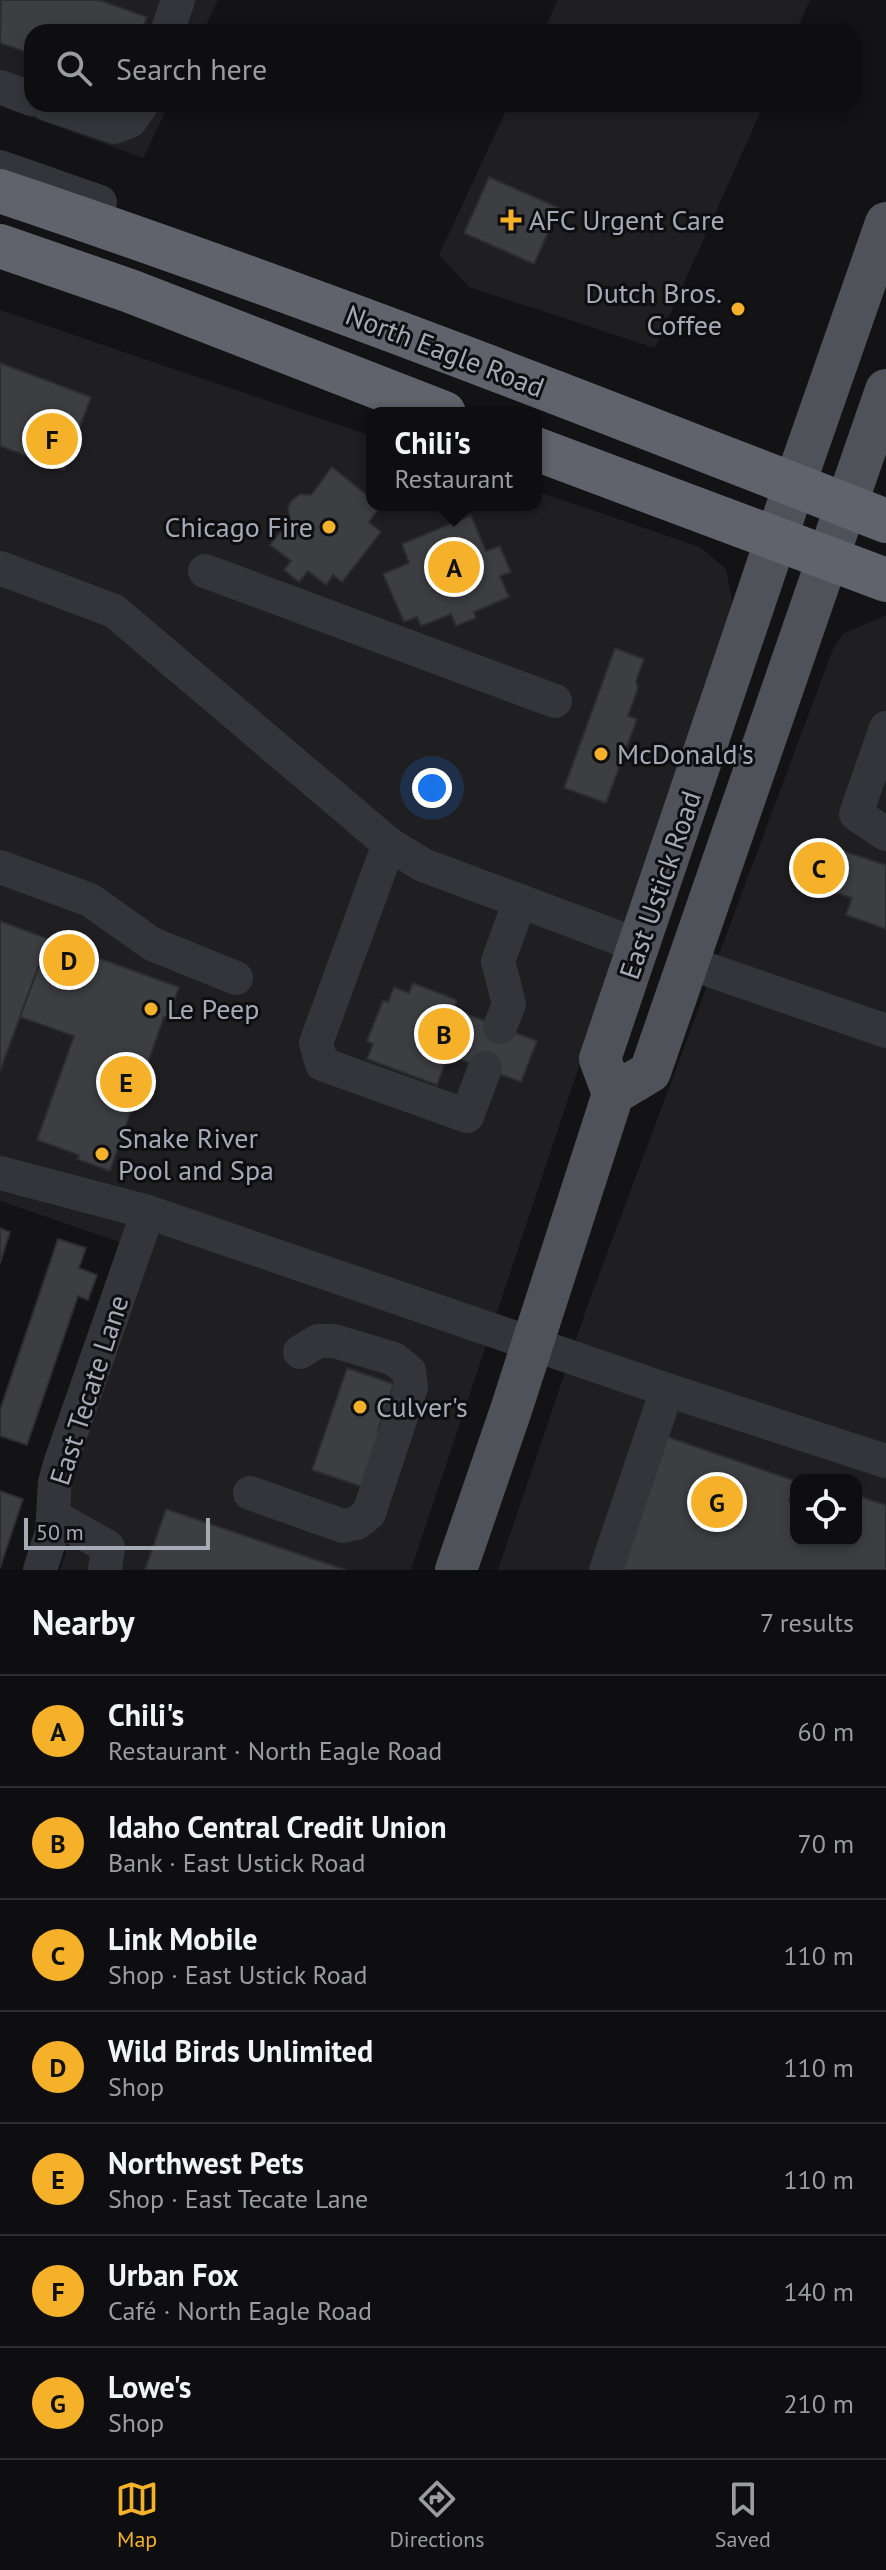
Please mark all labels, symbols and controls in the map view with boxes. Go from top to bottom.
search box [24,24,862,112]
icon: search [52,46,96,90]
text: Search here [116,49,267,88]
place label: AFC Urgent Care [529,201,725,238]
marker: AFC Urgent Care [500,209,522,231]
place label: Dutch Bros. Coffee [585,274,722,343]
street label: North Eagle Road [341,296,550,405]
marker: Dutch Bros. Coffee [729,300,747,318]
popup [366,407,542,511]
pin: F [26,409,78,469]
text: Chili's [395,423,471,462]
text: Restaurant [395,462,513,495]
place label: Chicago Fire [164,508,313,545]
marker: Chicago Fire [320,518,338,536]
pin: A [428,537,480,597]
place label: McDonald's [617,735,754,772]
marker: McDonald's [592,745,610,763]
your location [412,768,452,808]
street label: East Ustick Road [610,786,709,984]
pin: C [793,838,845,898]
pin: D [43,930,95,990]
place label: Le Peep [167,990,259,1027]
marker: Le Peep [142,1000,160,1018]
pin: B [418,1004,470,1064]
pin: E [100,1052,152,1112]
place label: Snake River Pool and Spa [118,1119,274,1188]
marker: Snake River Pool and Spa [93,1145,111,1163]
street label: East Tecate Lane [40,1290,137,1489]
place label: Culver's [376,1388,468,1425]
marker: Culver's [351,1398,369,1416]
pin: G [691,1472,743,1532]
map controls [790,1474,862,1546]
button: locate [790,1474,862,1546]
scale bar [24,1514,210,1550]
text: 50 m [36,1518,84,1546]
text: Nearby [32,1600,134,1644]
text: 7 results [760,1606,854,1639]
text: Chili's [108,1695,184,1734]
text: A [50,1715,66,1748]
text: 60 m [798,1715,854,1748]
text: Restaurant · North Eagle Road [108,1734,442,1767]
text: Idaho Central Credit Union [108,1807,447,1846]
text: B [50,1827,66,1860]
text: 70 m [798,1827,854,1860]
text: Bank · East Ustick Road [108,1846,365,1879]
text: Link Mobile [108,1919,258,1958]
text: C [51,1939,65,1972]
text: 110 m [783,1939,854,1972]
text: Shop · East Ustick Road [108,1958,367,1991]
text: Wild Birds Unlimited [108,2031,373,2070]
text: D [50,2051,66,2084]
text: 110 m [783,2051,854,2084]
text: Shop [108,2070,164,2103]
text: Northwest Pets [108,2143,304,2182]
text: E [51,2163,65,2196]
text: 110 m [783,2163,854,2196]
text: Shop · East Tecate Lane [108,2182,368,2215]
text: Urban Fox [108,2255,239,2294]
text: F [51,2275,65,2308]
text: 140 m [783,2275,854,2308]
text: Café · North Eagle Road [108,2294,372,2327]
text: Lowe's [108,2367,191,2406]
text: G [50,2387,66,2420]
text: 210 m [783,2387,854,2420]
text: Shop [108,2406,164,2439]
tab: Map [115,2477,159,2553]
tab: Directions [389,2477,485,2553]
tab: Saved [715,2477,771,2553]

